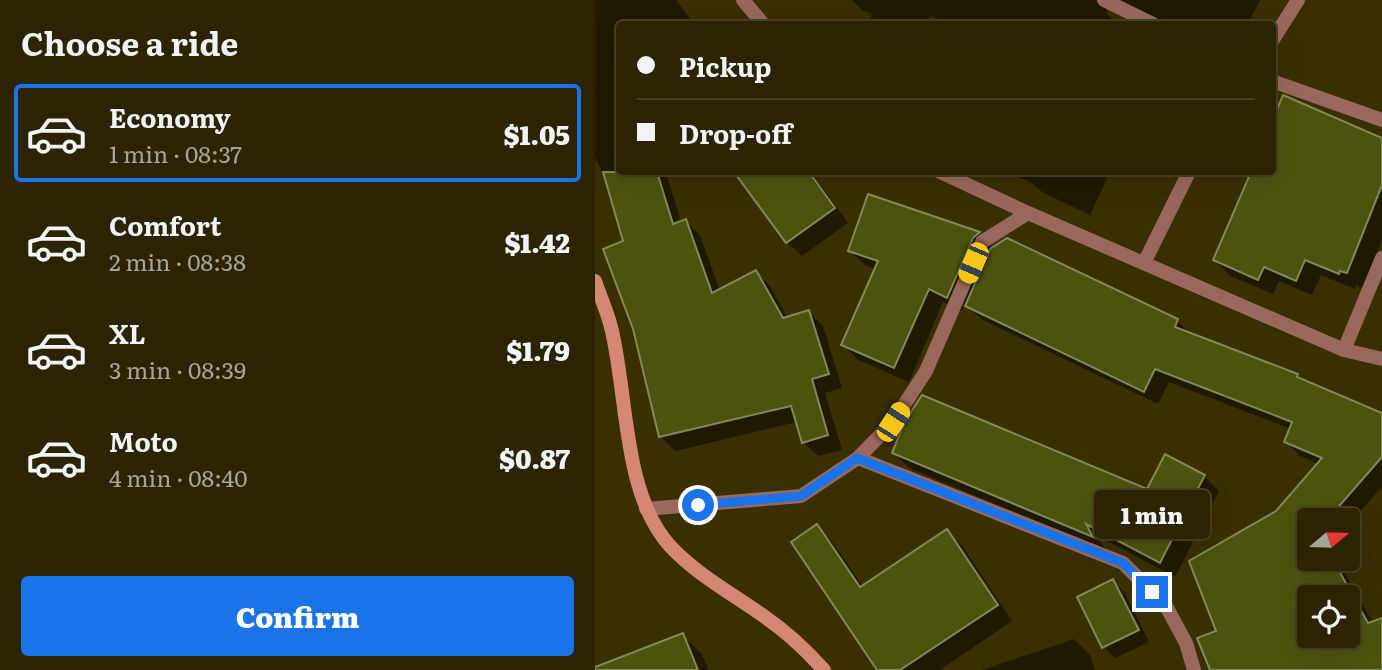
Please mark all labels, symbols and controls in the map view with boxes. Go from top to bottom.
text: Choose a ride [21,18,238,66]
text: Pickup [679,46,771,85]
text: Economy [109,97,231,136]
icon: car [25,102,88,165]
text: Drop-off [679,113,792,152]
text: $1.05 [504,114,570,153]
text: 1 min · 08:37 [109,136,242,170]
text: Comfort [109,205,221,244]
icon: car [25,210,88,273]
text: $1.42 [504,222,570,261]
car [956,240,991,286]
text: 2 min · 08:38 [109,244,246,278]
text: XL [109,313,146,352]
icon: car [25,318,88,381]
text: $1.79 [506,330,570,369]
text: 3 min · 08:39 [109,352,246,386]
car [873,399,914,445]
text: Moto [109,421,178,460]
icon: car [25,426,88,489]
text: $0.87 [499,438,570,477]
text: 4 min · 08:40 [109,460,247,494]
route start [682,489,714,521]
callout: 1 min [1094,490,1210,540]
text: 1 min [1121,497,1183,531]
north arrow [1297,508,1360,570]
map controls [1297,508,1360,648]
button: Confirm [21,576,574,656]
route end [1136,576,1168,608]
button: locate [1297,585,1360,648]

